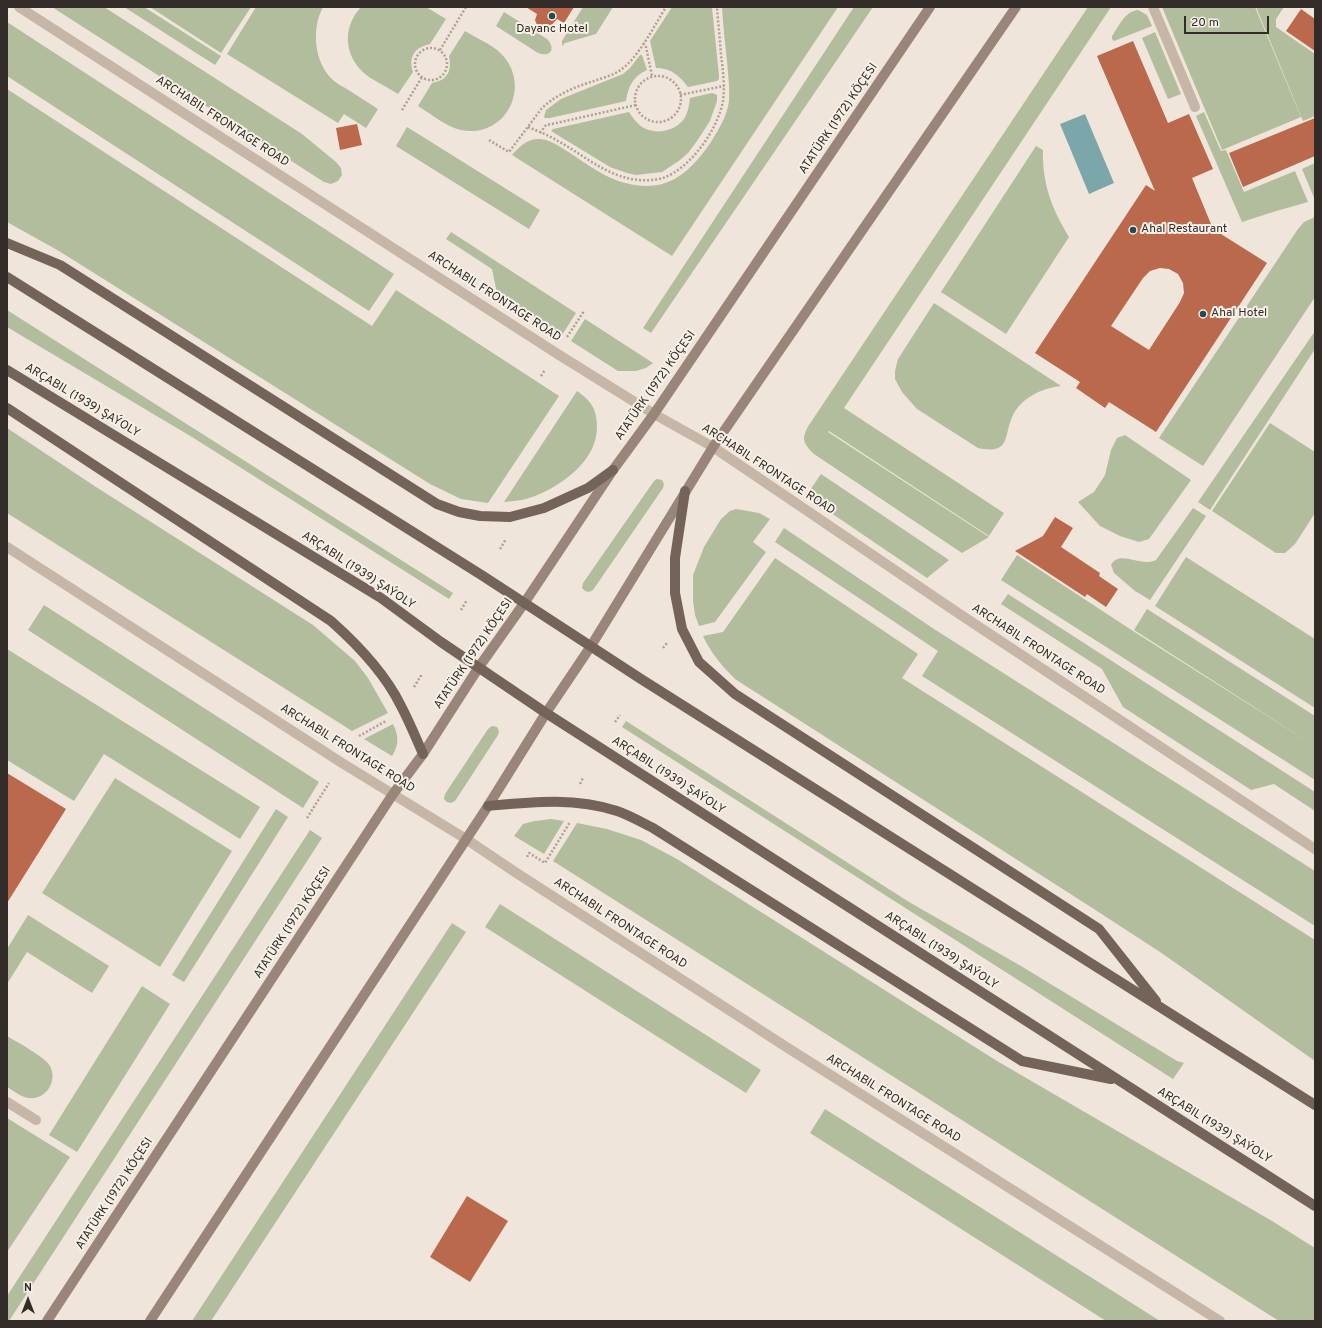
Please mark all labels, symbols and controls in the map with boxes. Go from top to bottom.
scale bar [1186,8,1271,34]
marker: Dayanc Hotel [547,11,557,21]
text: 20 m [1191,15,1219,31]
place label: Dayanc Hotel [516,23,588,37]
street label: ATATÜRK (1972) KÖÇESI [797,61,881,177]
street label: ARCHABIL FRONTAGE ROAD [153,74,291,170]
place label: Ahal Restaurant [1141,223,1227,237]
marker: Ahal Restaurant [1128,225,1138,235]
street label: ARCHABIL FRONTAGE ROAD [425,249,563,345]
place label: Ahal Hotel [1211,307,1267,321]
marker: Ahal Hotel [1198,309,1208,319]
street label: ATATÜRK (1972) KÖÇESI [613,328,699,444]
street label: ARÇABIL (1939) ŞAÝOLY [22,361,142,441]
street label: ARCHABIL FRONTAGE ROAD [699,422,837,518]
street label: ARÇABIL (1939) ŞAÝOLY [299,529,417,613]
street label: ATATÜRK (1972) KÖÇESI [432,596,516,712]
street label: ARCHABIL FRONTAGE ROAD [969,602,1107,698]
street label: ARCHABIL FRONTAGE ROAD [277,702,417,796]
street label: ARÇABIL (1939) ŞAÝOLY [609,734,727,818]
street label: ATATÜRK (1972) KÖÇESI [251,864,335,982]
street label: ARCHABIL FRONTAGE ROAD [551,876,689,972]
street label: ARÇABIL (1939) ŞAÝOLY [882,909,1000,993]
street label: ARCHABIL FRONTAGE ROAD [823,1052,963,1146]
street label: ARÇABIL (1939) ŞAÝOLY [1154,1085,1274,1167]
street label: ATATÜRK (1972) KÖÇESI [73,1135,157,1253]
north arrow [8,1280,48,1320]
text: N [24,1281,32,1295]

